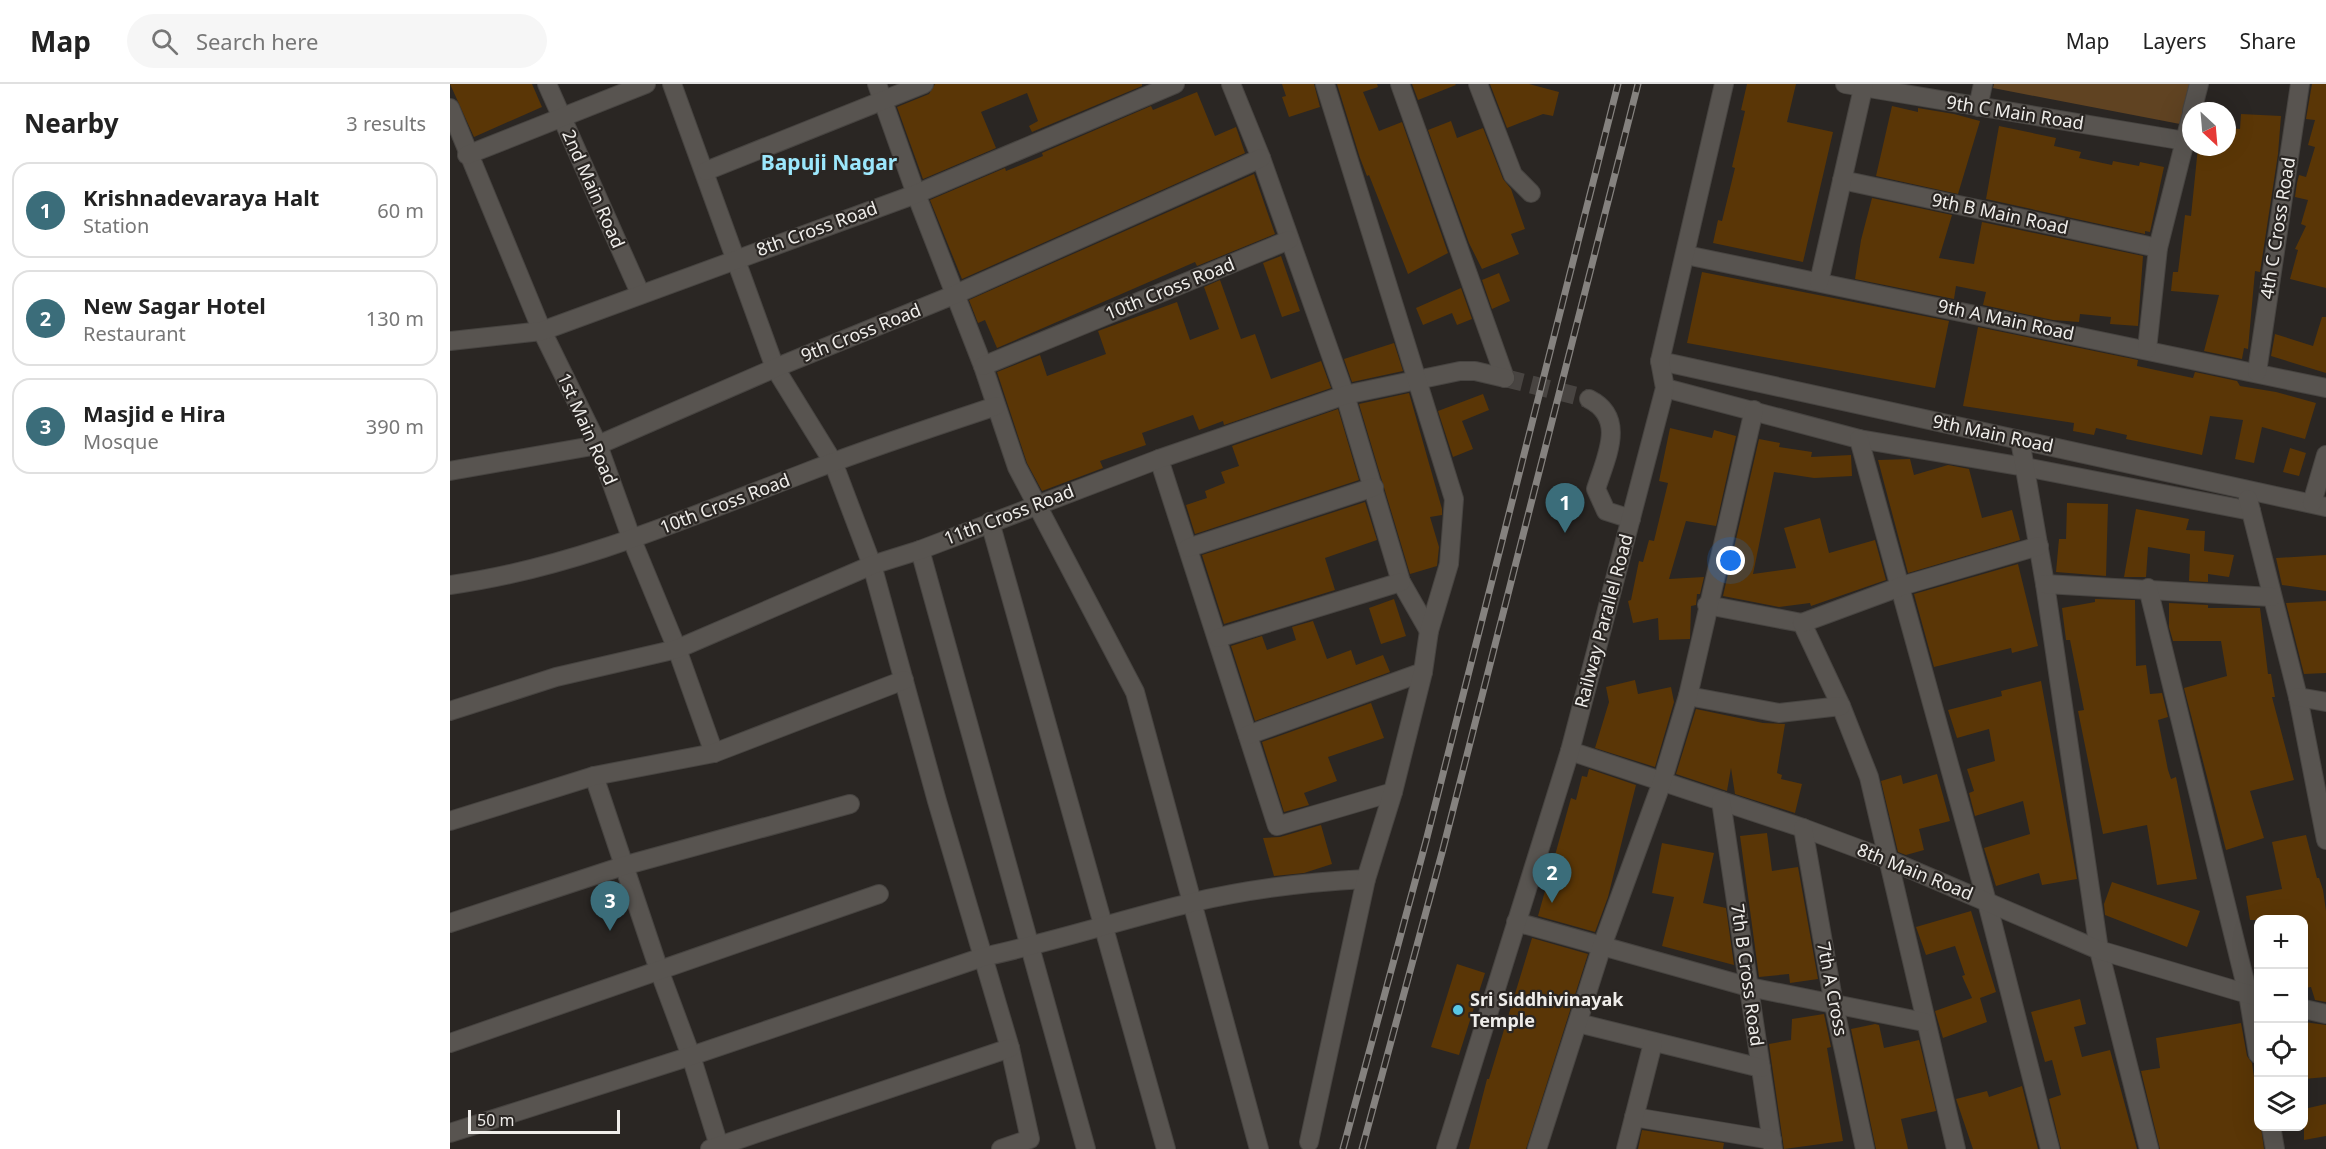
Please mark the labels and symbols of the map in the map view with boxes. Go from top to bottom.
street label: 9th C Main Road [1945,89,2086,135]
north arrow [2182,102,2236,156]
street label: 2nd Main Road [557,126,631,252]
district label: Bapuji Nagar [761,148,898,176]
street label: 4th C Cross Road [2254,155,2300,300]
street label: 9th B Main Road [1930,187,2071,239]
street label: 8th Cross Road [753,195,880,261]
street label: 10th Cross Road [1101,251,1238,325]
street label: 9th A Main Road [1936,293,2077,345]
street label: 9th Cross Road [797,297,924,367]
street label: 1st Main Road [552,369,623,488]
street label: 9th Main Road [1931,409,2056,458]
street label: 10th Cross Road [656,467,793,539]
street label: 11th Cross Road [940,478,1077,550]
pin: 1 [1546,484,1584,533]
street label: Railway Parallel Road [1568,531,1638,710]
your location [1716,546,1745,575]
street label: 8th Main Road [1854,837,1977,905]
pin: 2 [1532,854,1572,903]
pin: 3 [590,882,630,931]
street label: 7th B Cross Road [1726,902,1770,1048]
street label: 7th A Cross [1812,940,1854,1038]
place label: Sri Siddhivinayak Temple [1470,987,1624,1032]
marker: Sri Siddhivinayak Temple [1451,1003,1465,1017]
scale bar [468,1107,620,1134]

